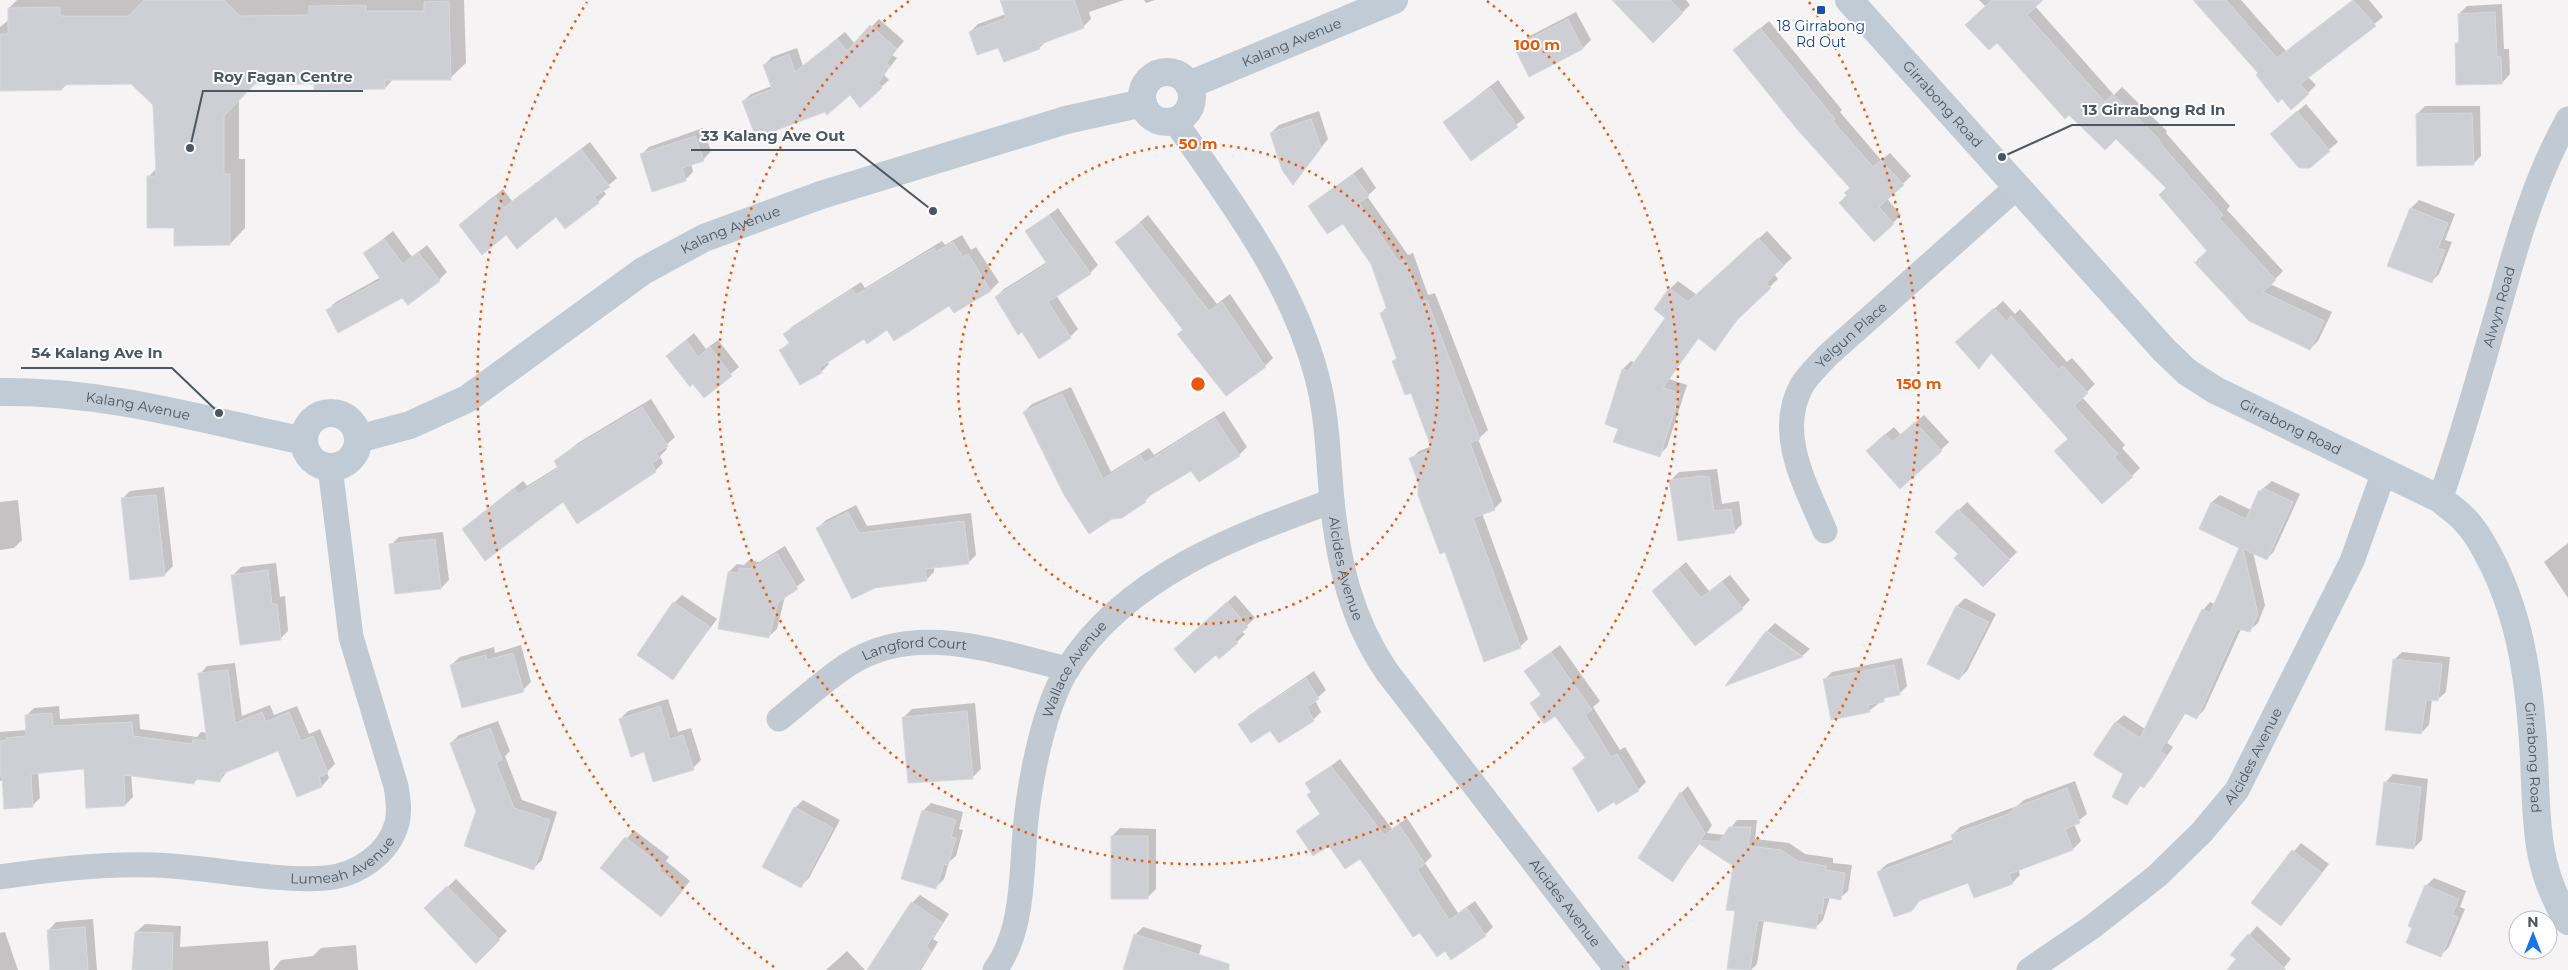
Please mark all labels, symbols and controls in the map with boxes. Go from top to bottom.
marker: 18 Girrabong Rd Out [1815,4,1827,16]
street label: Kalang Avenue [1239,14,1344,71]
place label: 18 Girrabong Rd Out [1777,17,1865,51]
text: 100 m [1514,35,1560,54]
street label: Girrabong Road [1899,57,1986,151]
callout: Roy Fagan Centre [203,61,363,91]
text: Roy Fagan Centre [213,67,353,86]
callout: 13 Girrabong Rd In [2072,95,2235,125]
text: 13 Girrabong Rd In [2083,100,2225,119]
callout: 33 Kalang Ave Out [691,120,855,150]
text: 33 Kalang Ave Out [700,126,846,145]
text: 50 m [1178,134,1218,153]
street label: Kalang Avenue [677,202,783,258]
street label: Alwyn Road [2479,264,2519,349]
street label: Yelgun Place [1811,298,1891,372]
callout: 54 Kalang Ave In [21,338,172,368]
text: 54 Kalang Ave In [31,343,163,362]
text: 150 m [1897,374,1941,393]
centre of rings [1189,375,1207,393]
street label: Kalang Avenue [85,388,192,424]
street label: Girrabong Road [2237,394,2345,459]
street label: Alcides Avenue [1325,515,1367,623]
street label: Wallace Avenue [1038,617,1111,720]
street label: Langford Court [859,633,969,665]
street label: Girrabong Road [2521,701,2545,813]
street label: Alcides Avenue [2220,705,2286,808]
street label: Lumeah Avenue [290,833,399,888]
street label: Alcides Avenue [1525,855,1605,951]
north arrow [2508,910,2558,960]
text: N [2527,913,2539,931]

